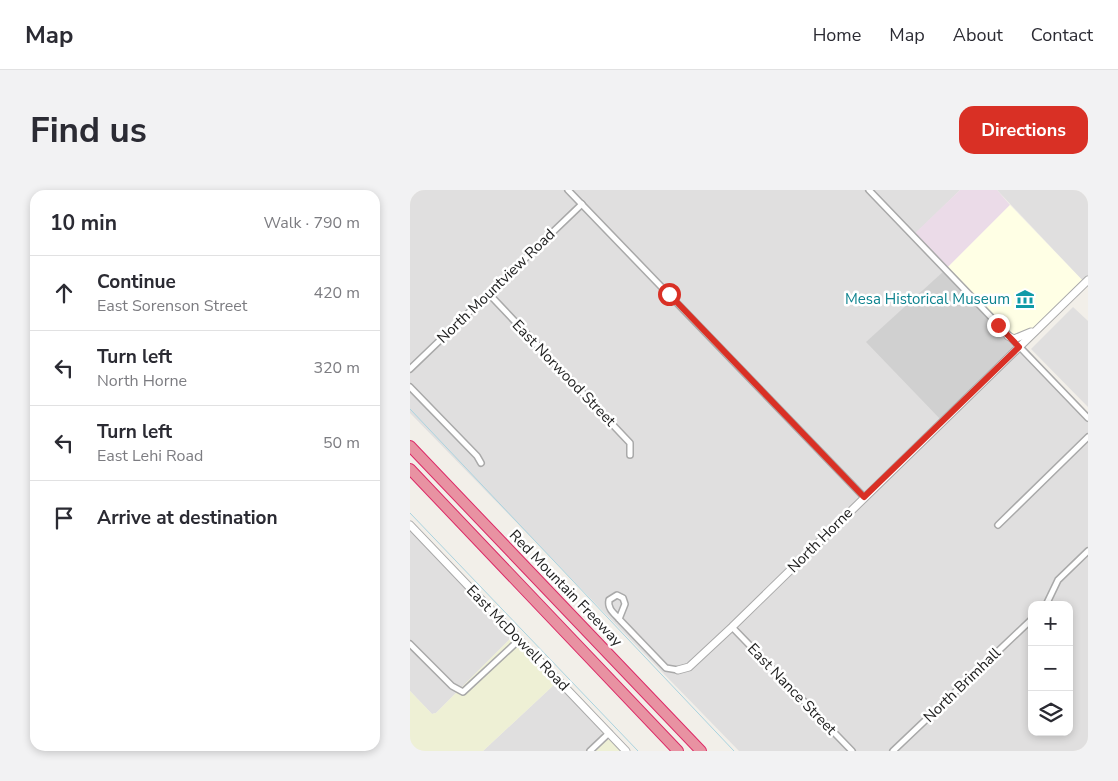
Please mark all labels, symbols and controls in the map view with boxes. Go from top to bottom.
text: Map [25,19,73,51]
text: Home [813,23,861,47]
text: Map [889,23,925,47]
text: About [953,23,1003,47]
text: Contact [1031,23,1093,47]
button: Directions [959,106,1088,154]
text: Find us [30,107,147,154]
text: 10 min [50,209,117,237]
text: Walk · 790 m [264,212,360,234]
street label: North Mountview Road [433,224,559,348]
text: Continue [97,269,176,295]
icon: ahead [50,279,78,307]
text: 420 m [313,282,360,304]
route start [658,283,681,306]
museum icon: Mesa Historical Museum [1014,288,1036,310]
place label: Mesa Historical Museum [845,289,1010,309]
text: East Sorenson Street [97,295,247,317]
route end [987,314,1010,337]
street label: East Norwood Street [508,315,621,431]
text: Turn left [97,344,172,370]
icon: left [50,354,78,382]
text: 320 m [313,357,360,379]
text: North Horne [97,370,187,392]
text: Turn left [97,419,172,445]
icon: left [50,429,78,457]
text: 50 m [323,432,360,454]
text: East Lehi Road [97,445,203,467]
street label: North Horne [783,503,857,577]
icon: arrive [50,504,78,532]
text: Arrive at destination [97,505,278,531]
street label: Red Mountain Freeway [505,525,627,651]
street label: East McDowell Road [462,581,574,695]
map controls [1028,601,1073,736]
button: + [1028,601,1073,646]
street label: East Nance Street [743,639,841,740]
street label: North Brimhall [919,643,1005,727]
button: − [1028,646,1073,691]
button: layers [1028,691,1073,736]

